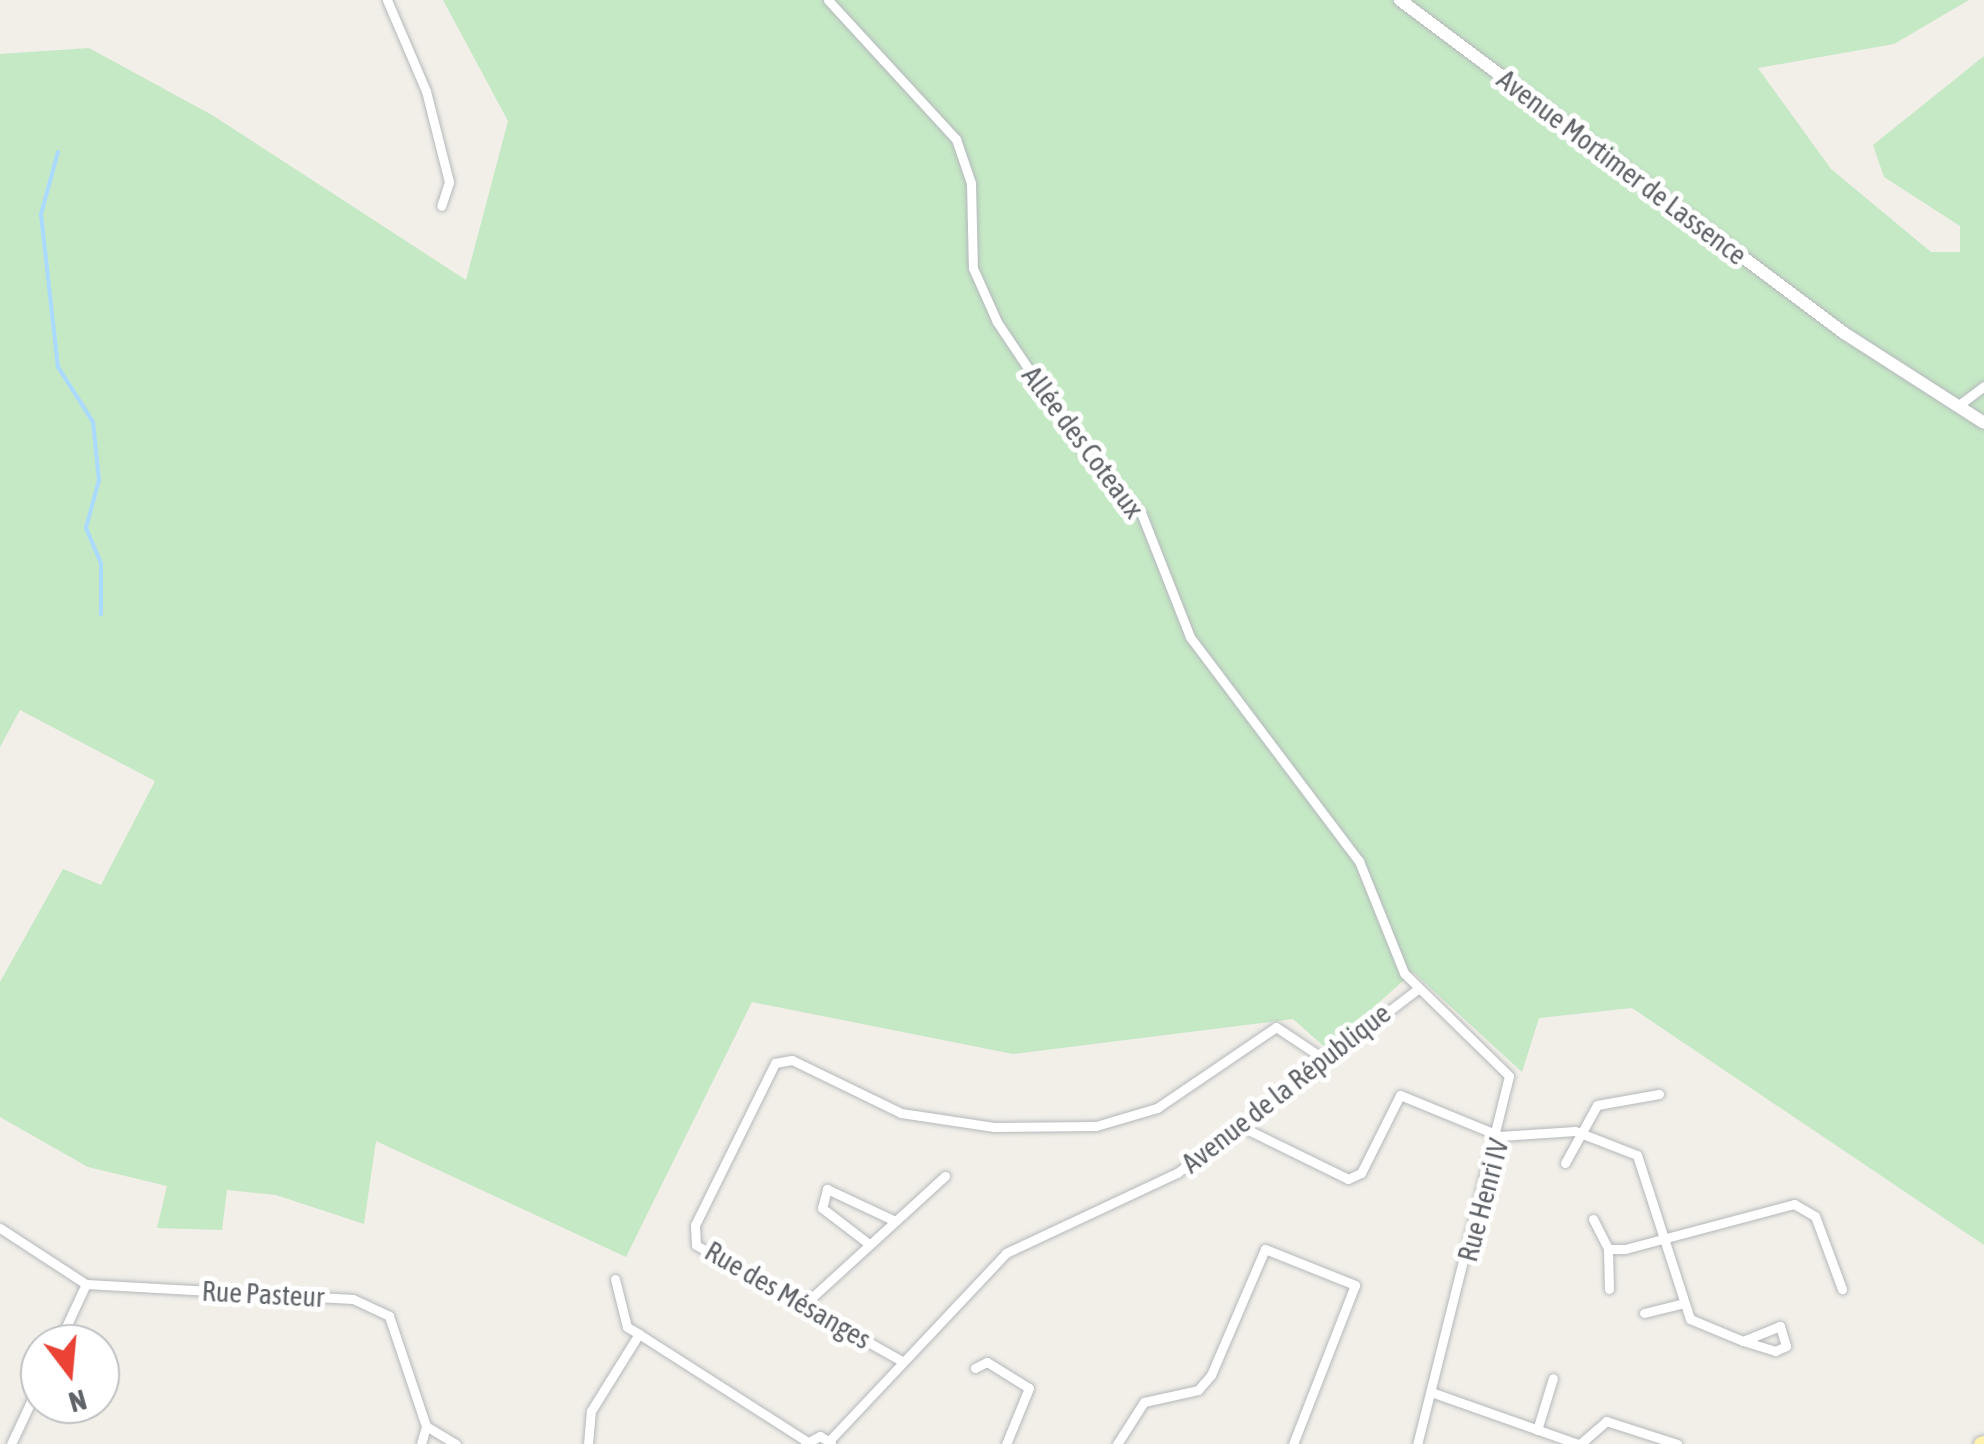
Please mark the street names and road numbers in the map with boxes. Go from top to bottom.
street label: Avenue Mortimer de Lassence [1491,62,1753,272]
street label: Allée des Coteaux [1015,360,1151,524]
street label: Avenue de la République [1175,996,1397,1180]
street label: Rue Henri IV [1450,1135,1516,1265]
street label: Rue des Mésanges [699,1234,877,1356]
street label: Rue Pasteur [201,1274,325,1314]

